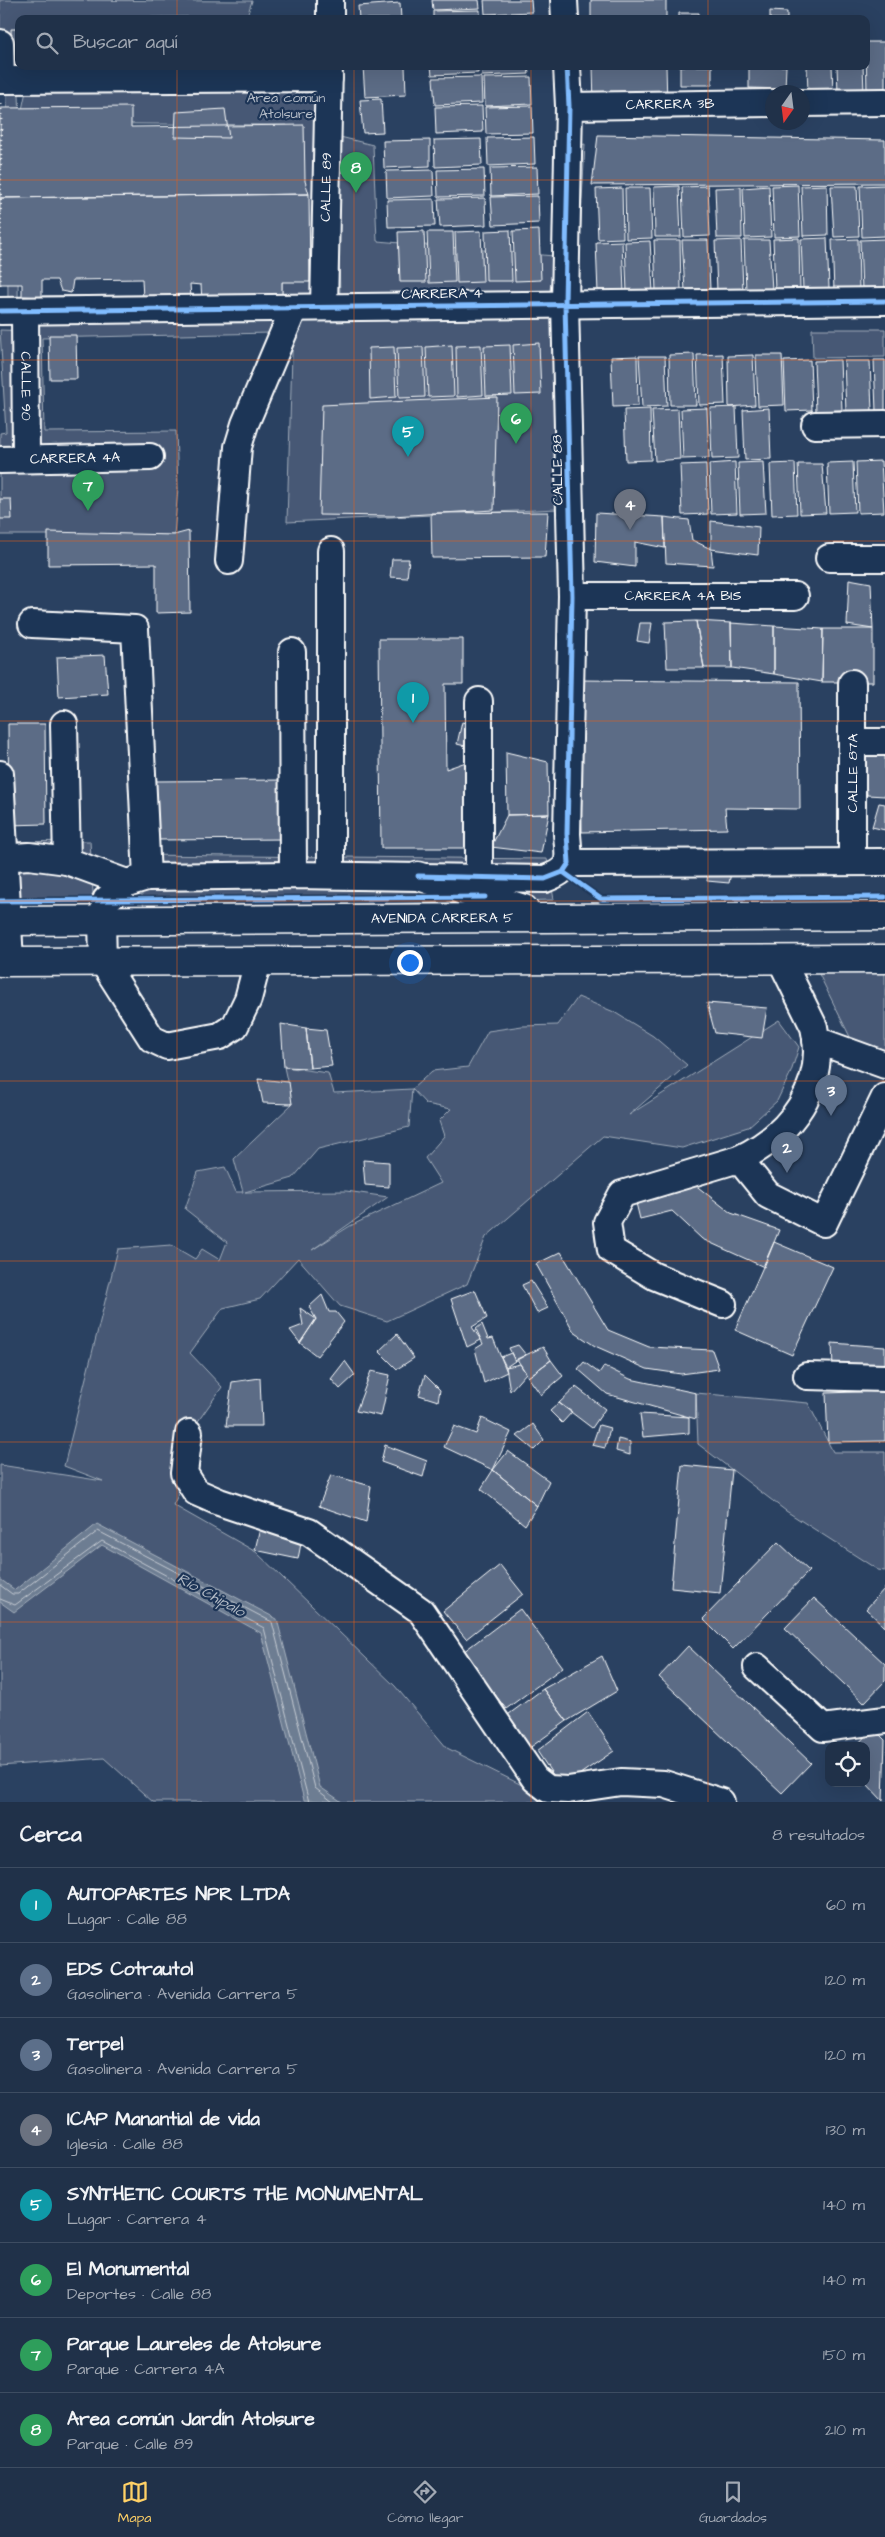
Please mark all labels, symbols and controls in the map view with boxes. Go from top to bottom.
search box [15,15,870,70]
icon: search [33,29,61,57]
text: Buscar aquí [73,29,177,56]
north arrow [765,85,810,130]
park label: Area común Atolsure [247,88,325,124]
street label: CARRERA 3B [625,94,715,115]
street label: CALLE 89 [316,152,337,222]
pin: 8 [340,152,372,193]
street label: CARRERA 4 [401,283,483,305]
street label: CALLE 90 [15,351,36,421]
pin: 6 [500,403,532,444]
pin: 5 [392,416,424,457]
street label: CALLE 88 [547,435,569,505]
street label: CARRERA 4A [30,448,120,469]
pin: 7 [72,470,104,511]
pin: 4 [614,489,646,530]
street label: CARRERA 4A BIS [625,586,741,606]
pin: 1 [397,682,429,723]
street label: CALLE 87A [843,734,863,812]
street label: AVENIDA CARRERA 5 [371,908,513,929]
your location [397,950,423,976]
pin: 3 [815,1075,847,1116]
pin: 2 [771,1132,803,1173]
water label: Río Chipalo [173,1568,250,1623]
map controls [825,1742,870,1787]
button: locate [825,1742,870,1787]
text: Cerca [20,1820,82,1849]
text: 8 resultados [772,1824,865,1846]
text: AUTOPARTES NPR LTDA [67,1881,290,1908]
text: 1 [35,1894,37,1916]
text: 60 m [826,1894,865,1916]
text: Lugar · Calle 88 [67,1908,187,1930]
text: EDS Cotrautol [67,1956,193,1983]
text: 2 [31,1969,41,1991]
text: 120 m [825,1969,865,1991]
text: Gasolinera · Avenida Carrera 5 [67,1983,298,2005]
text: Terpel [67,2031,123,2058]
text: 3 [32,2044,40,2066]
text: 120 m [825,2044,865,2066]
text: Gasolinera · Avenida Carrera 5 [67,2058,298,2080]
text: ICAP Manantial de vida [67,2106,260,2133]
text: 4 [31,2119,41,2141]
text: 130 m [826,2119,865,2141]
text: Iglesia · Calle 88 [67,2133,183,2155]
text: SYNTHETIC COURTS THE MONUMENTAL [67,2181,423,2208]
text: 5 [30,2194,42,2216]
text: 140 m [823,2194,865,2216]
text: Lugar · Carrera 4 [67,2208,207,2230]
text: El Monumental [67,2256,189,2283]
text: 6 [31,2269,41,2291]
text: 140 m [823,2269,865,2291]
text: Deportes · Calle 88 [67,2283,211,2305]
text: Parque Laureles de Atolsure [67,2331,321,2358]
text: 7 [31,2344,41,2366]
text: 150 m [823,2344,865,2366]
text: Parque · Carrera 4A [67,2358,225,2380]
text: Area común Jardín Atolsure [67,2406,315,2433]
text: 8 [31,2419,41,2441]
text: 210 m [825,2419,865,2441]
text: Parque · Calle 89 [67,2433,193,2455]
tab: Mapa [118,2478,151,2528]
tab: Cómo llegar [387,2478,463,2528]
tab: Guardados [699,2478,767,2528]

